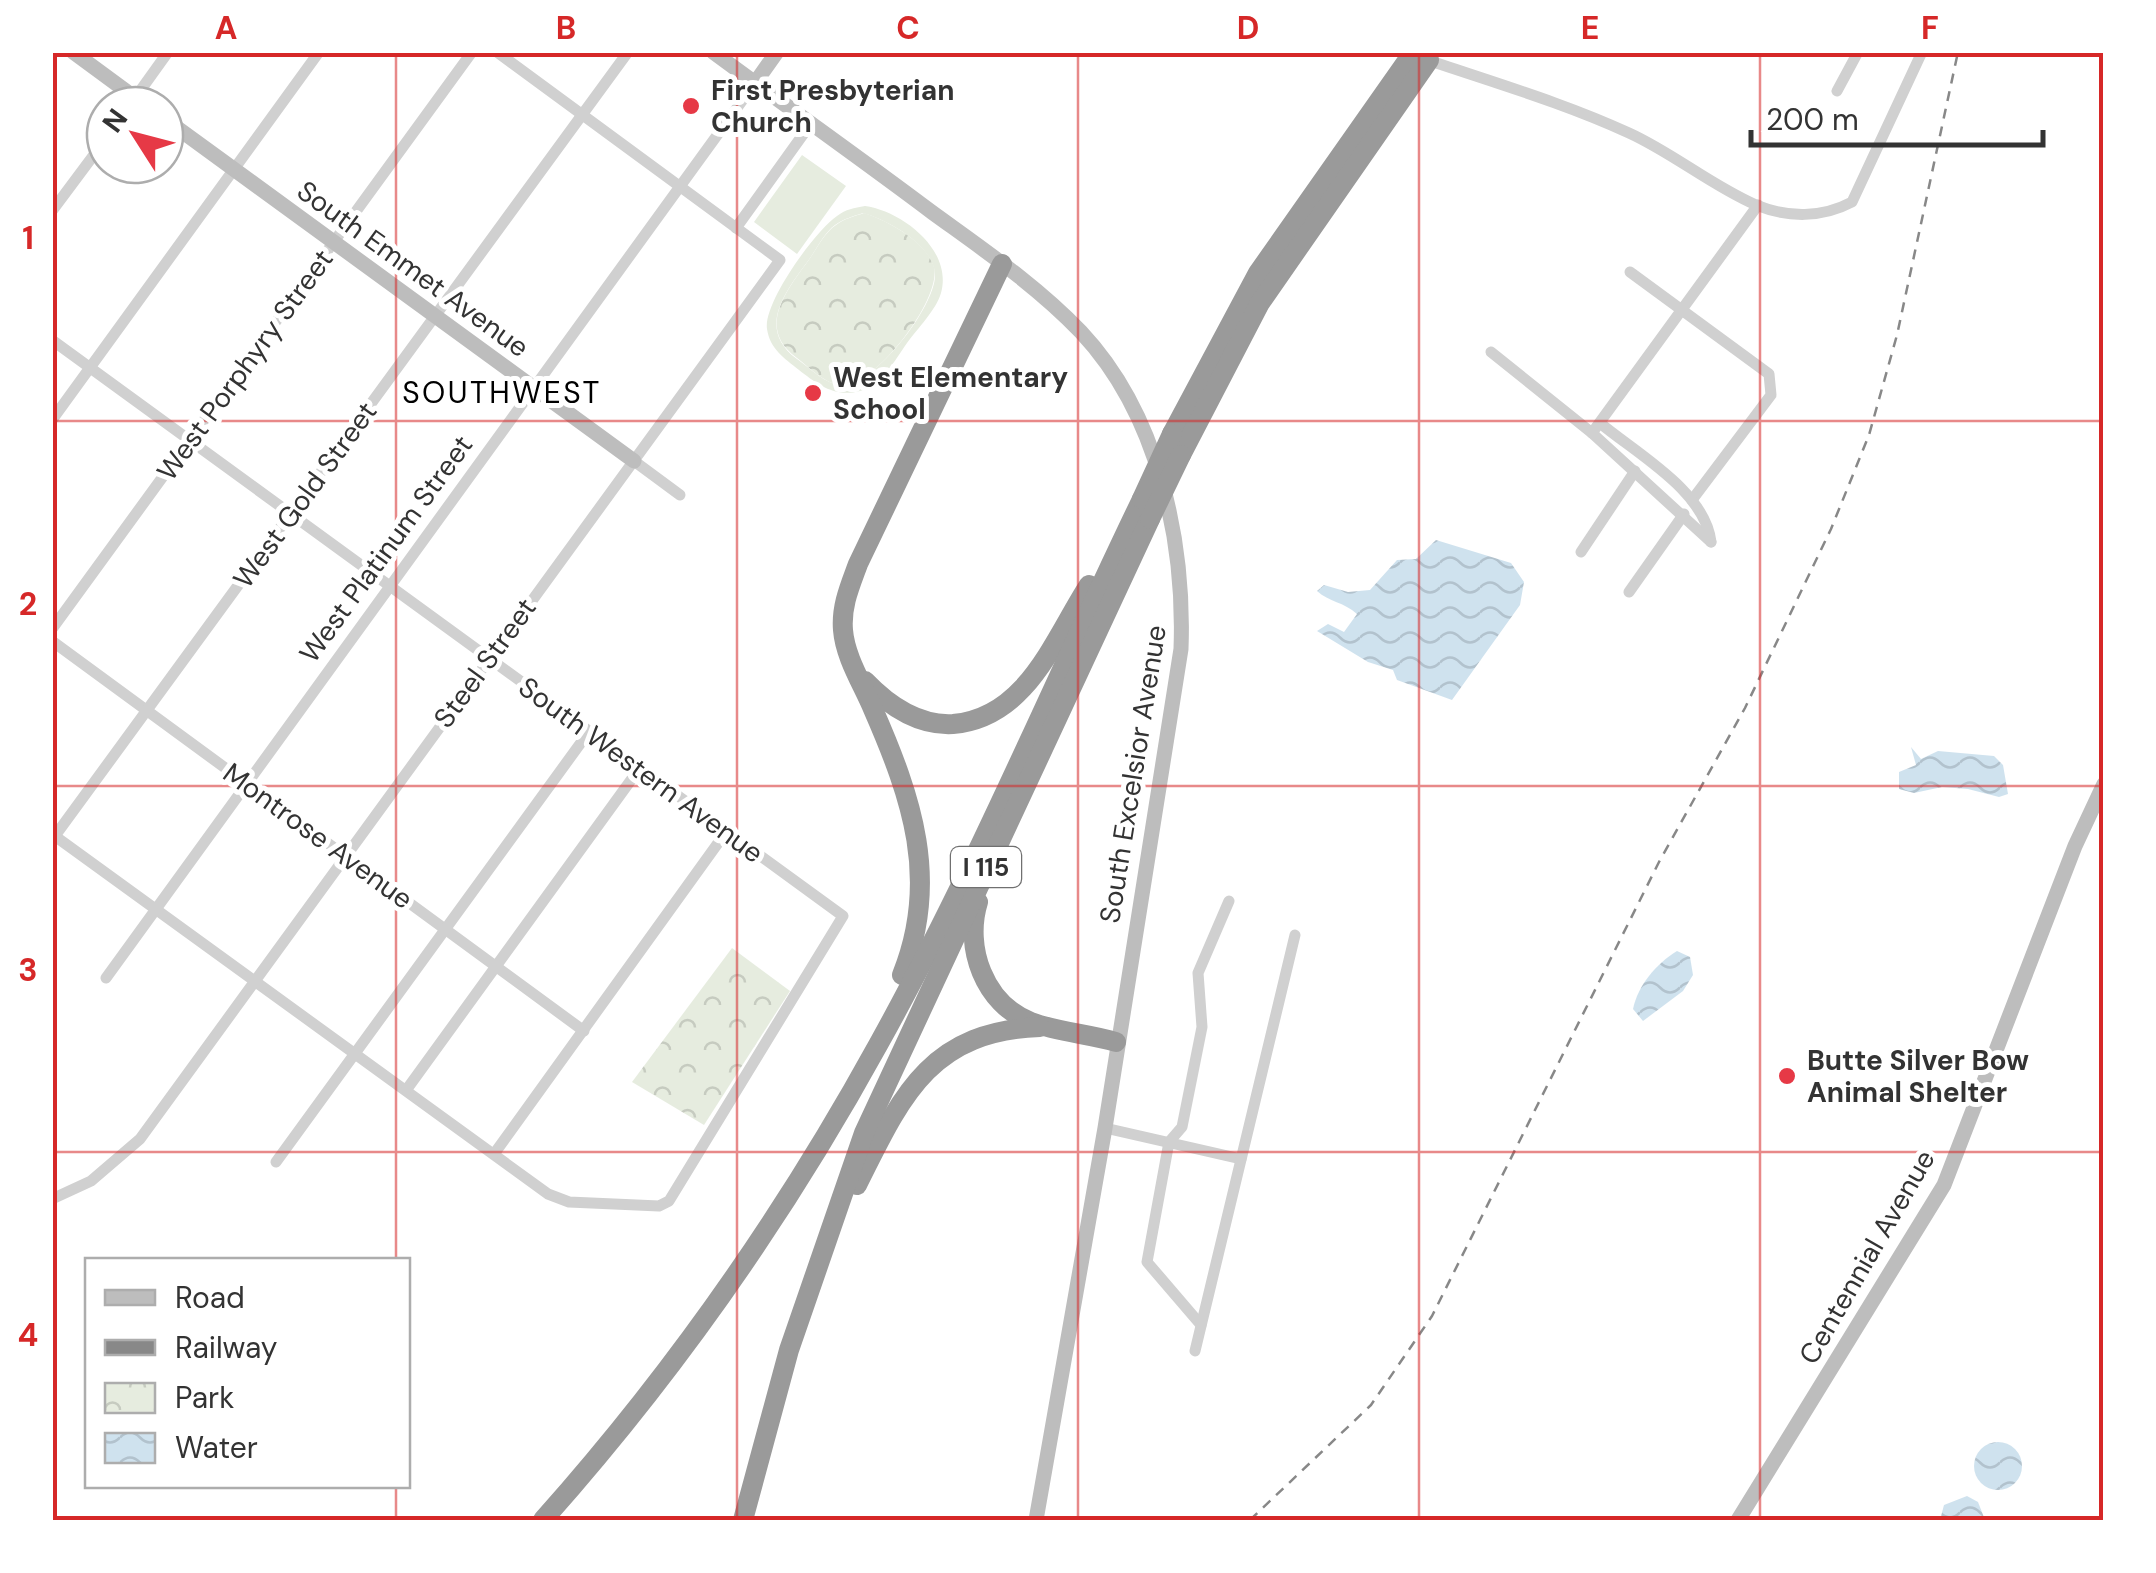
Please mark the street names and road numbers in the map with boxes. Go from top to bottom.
street label: South Emmet Avenue [290,172,536,366]
street label: West Porphyry Street [149,242,341,488]
street label: West Gold Street [225,394,385,596]
street label: West Platinum Street [291,428,481,670]
street label: Steel Street [425,591,545,735]
street label: South Excelsior Avenue [1091,622,1175,926]
street label: South Western Avenue [511,669,771,871]
street label: Montrose Avenue [216,755,420,917]
road number: I 115 [951,847,1021,887]
street label: Centennial Avenue [1791,1143,1943,1371]

